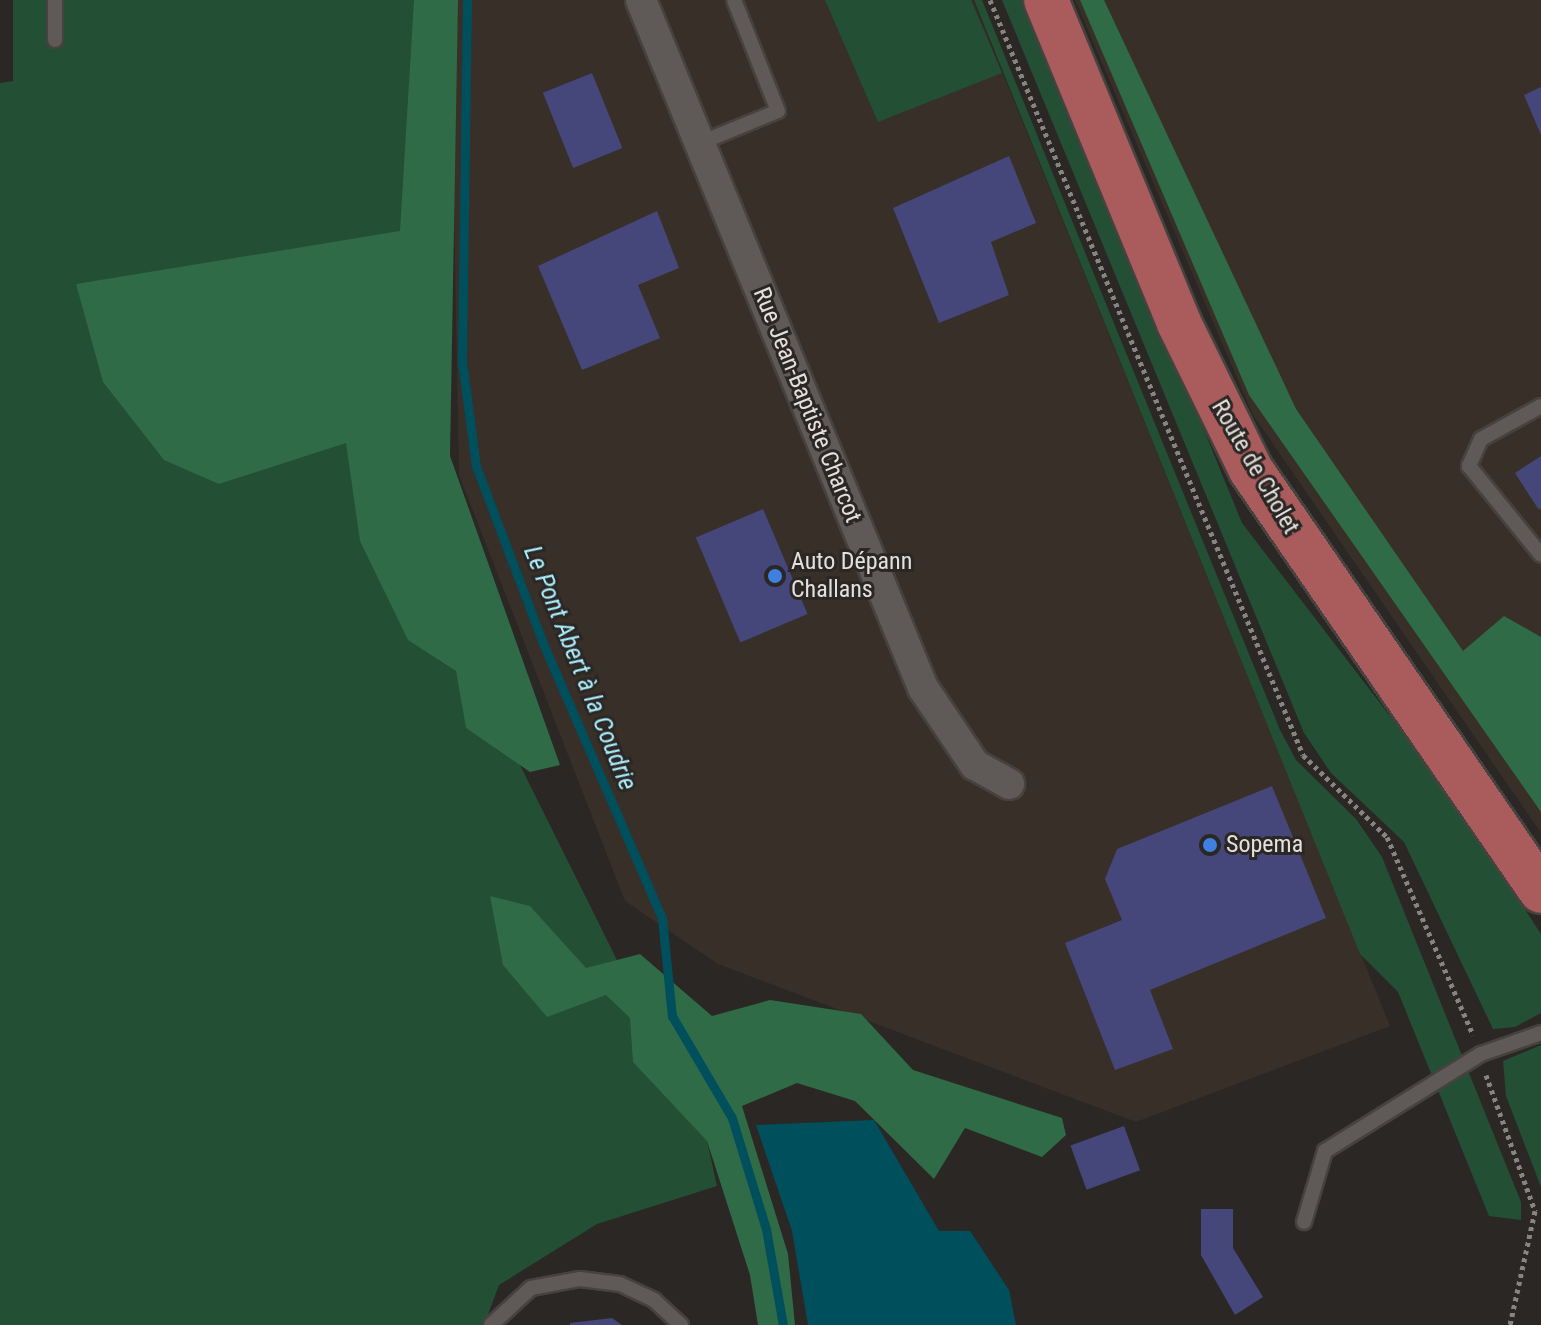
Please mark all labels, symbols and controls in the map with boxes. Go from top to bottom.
street label: Rue Jean-Baptiste Charcot [747,283,867,527]
street label: Route de Cholet [1205,395,1305,539]
water label: Le Pont Abert à la Coudrie [517,541,643,795]
place label: Auto Dépann Challans [791,548,912,604]
marker: Auto Dépann Challans [766,567,784,585]
place label: Sopema [1226,831,1303,859]
marker: Sopema [1201,836,1219,854]

